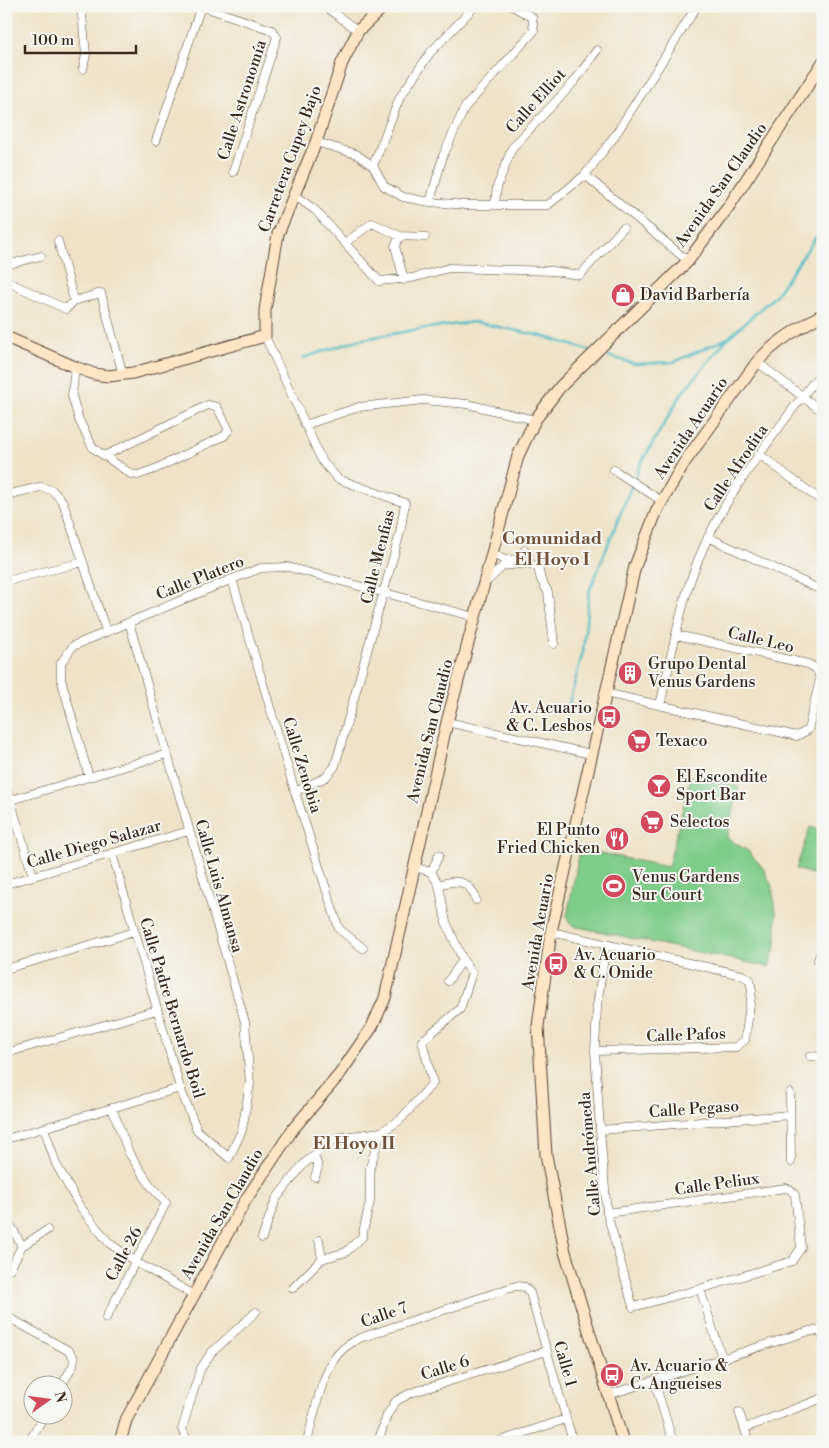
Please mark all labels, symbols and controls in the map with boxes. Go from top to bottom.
scale bar [25,22,136,54]
text: 100 m [32,31,74,50]
street label: Calle Astronomía [213,36,271,163]
street label: Calle Elliot [502,64,571,138]
street label: Carretera Cupey Bajo [254,83,326,235]
street label: Avenida San Claudio [670,119,772,252]
shop icon: David Barbería [610,282,636,308]
place label: David Barbería [640,285,751,305]
street label: Avenida Acuario [649,373,732,484]
street label: Calle Afrodita [700,420,773,515]
street label: Calle Menfias [357,508,399,606]
district label: Comunidad El Hoyo I [502,527,602,571]
street label: Calle Platero [153,551,247,605]
street label: Calle Leo [726,623,796,657]
place label: Grupo Dental Venus Gardens [647,654,756,692]
street label: Avenida San Claudio [402,657,458,806]
building icon: Grupo Dental Venus Gardens [617,660,643,686]
place label: Av. Acuario & C. Lesbos [507,698,592,736]
bus stop icon: Av. Acuario & C. Lesbos [596,704,622,730]
street label: Calle Zenobia [278,715,326,816]
supermarket icon: Texaco [626,728,652,754]
place label: Texaco [656,731,707,751]
place label: El Escondite Sport Bar [676,767,768,805]
bar icon: El Escondite Sport Bar [646,773,672,799]
supermarket icon: Selectos [639,809,665,835]
place label: Selectos [670,812,730,832]
street label: Calle Diego Salazar [24,815,164,873]
street label: Calle Luis Almansa [190,817,248,956]
place label: El Punto Fried Chicken [497,820,600,858]
restaurant icon: El Punto Fried Chicken [604,826,630,852]
place label: Venus Gardens Sur Court [631,867,740,905]
street label: Avenida Acuario [518,872,558,993]
sports icon: Venus Gardens Sur Court [601,873,627,899]
street label: Calle Padre Bernardo Boil [135,915,209,1101]
place label: Av. Acuario & C. Onide [573,945,656,983]
bus stop icon: Av. Acuario & C. Onide [543,951,569,977]
street label: Calle Pafos [646,1024,726,1046]
street label: Calle Andrómeda [575,1090,605,1217]
street label: Calle Pegaso [648,1096,740,1122]
district label: El Hoyo II [313,1132,395,1155]
street label: Avenida San Claudio [176,1145,268,1284]
street label: Calle Peliux [673,1168,761,1200]
street label: Calle 26 [101,1223,147,1285]
street label: Calle 7 [358,1298,410,1332]
street label: Calle 1 [549,1339,581,1389]
street label: Calle 6 [418,1351,472,1385]
place label: Av. Acuario & C. Angueises [629,1356,728,1394]
bus stop icon: Av. Acuario & C. Angueises [599,1362,625,1388]
north arrow [22,1376,72,1426]
text: N [50,1390,70,1405]

